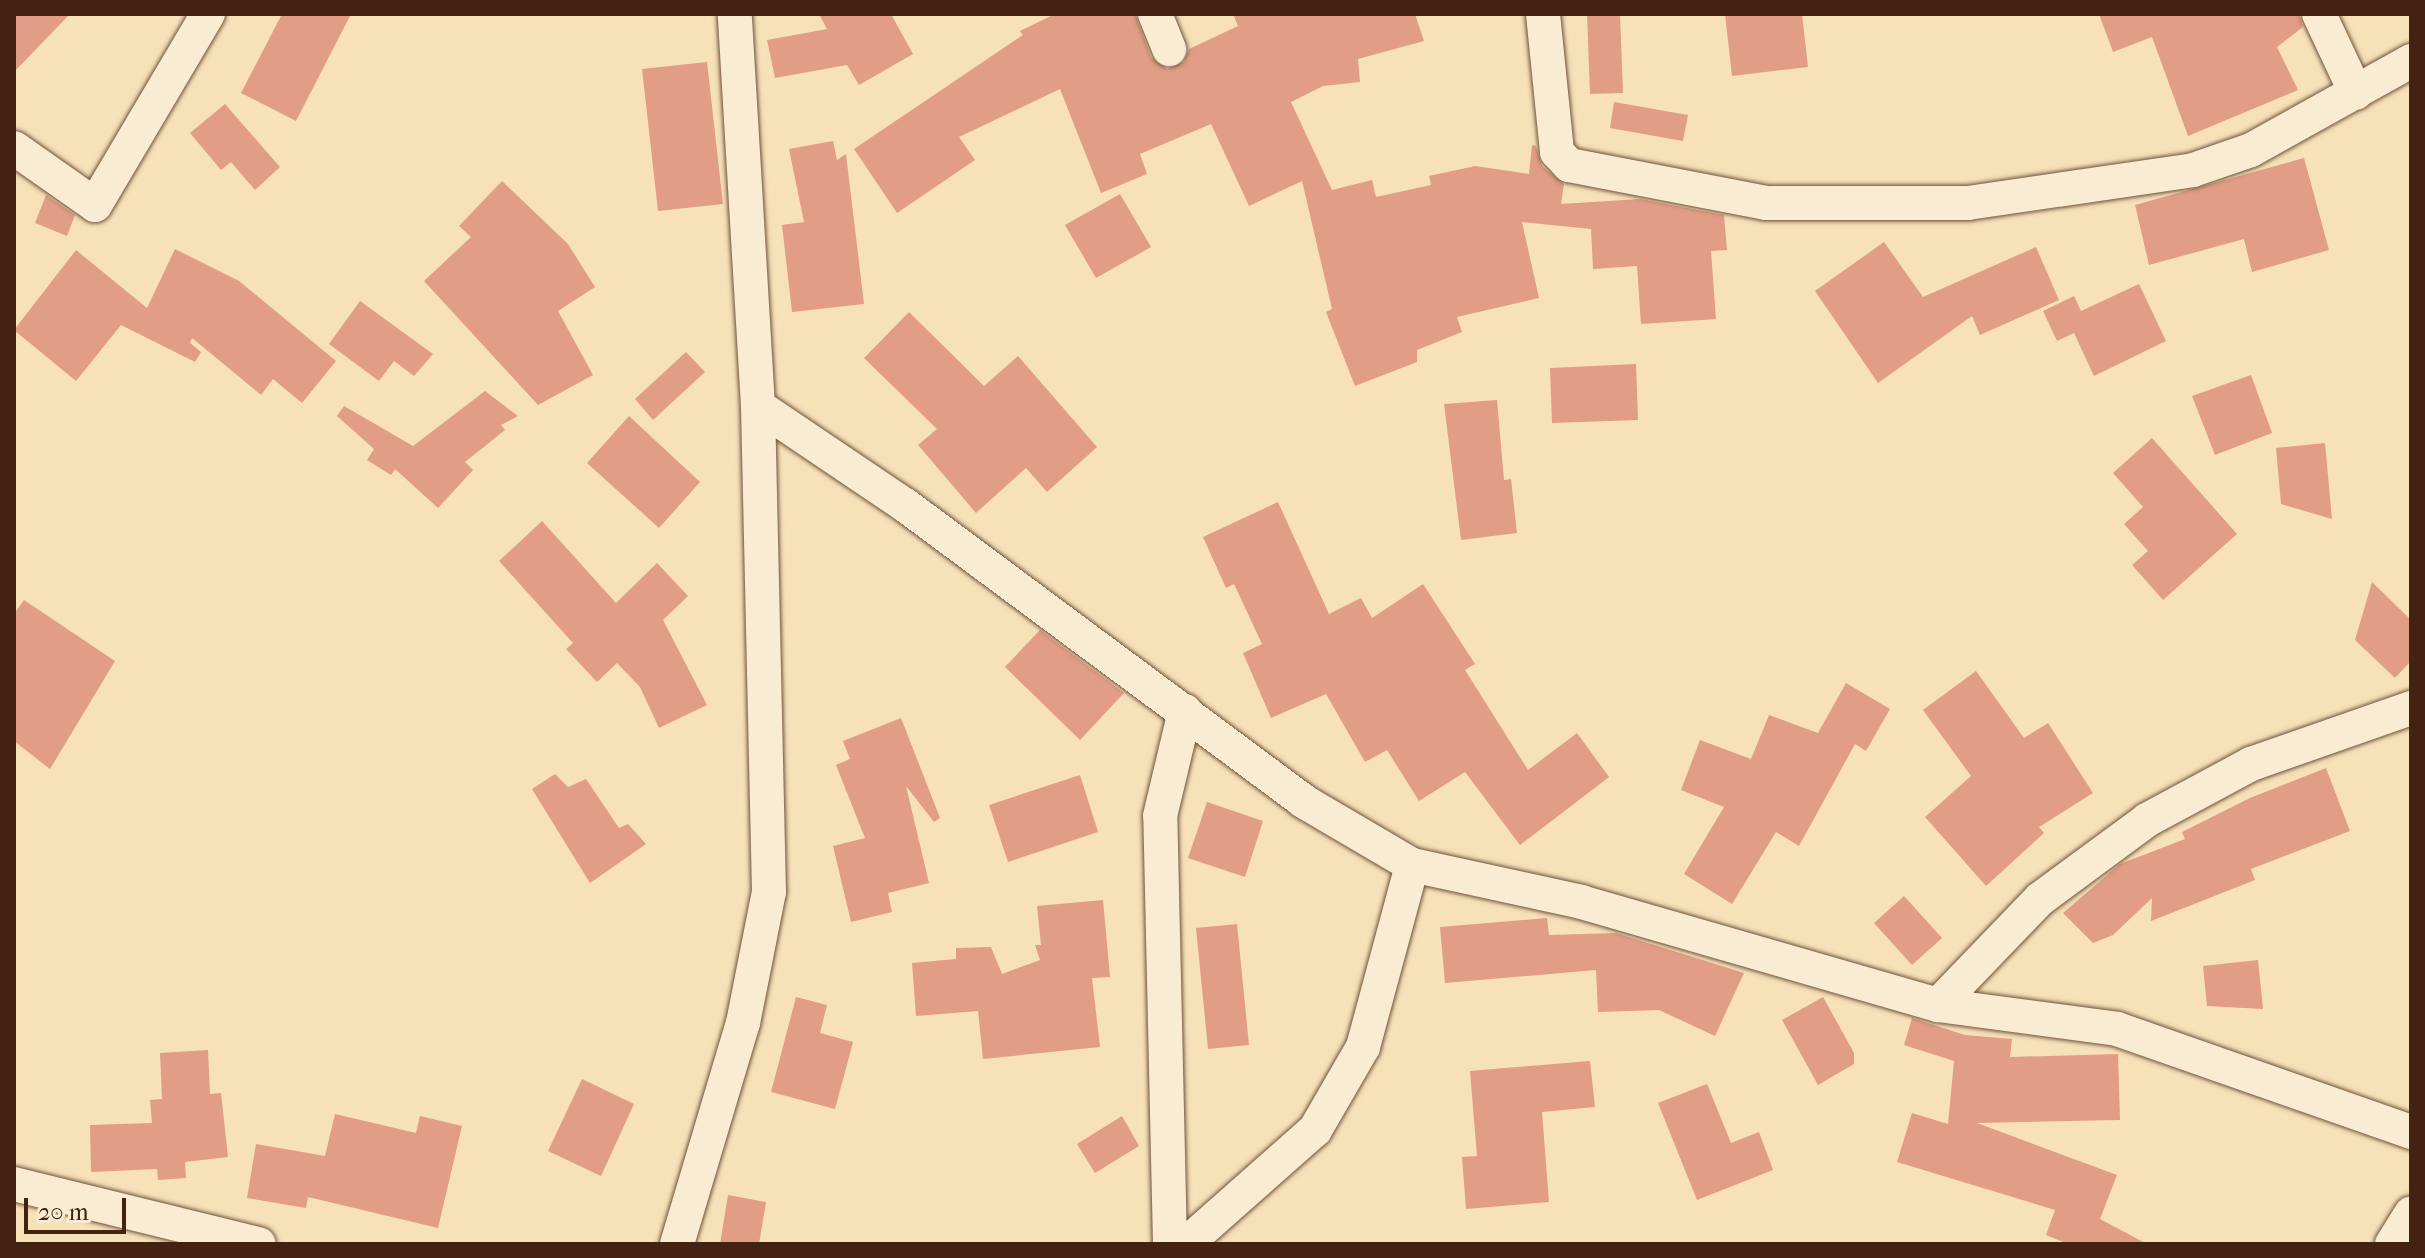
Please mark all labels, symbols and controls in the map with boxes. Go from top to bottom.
scale bar [28,1182,130,1232]
text: 20 m [38,1198,89,1226]

